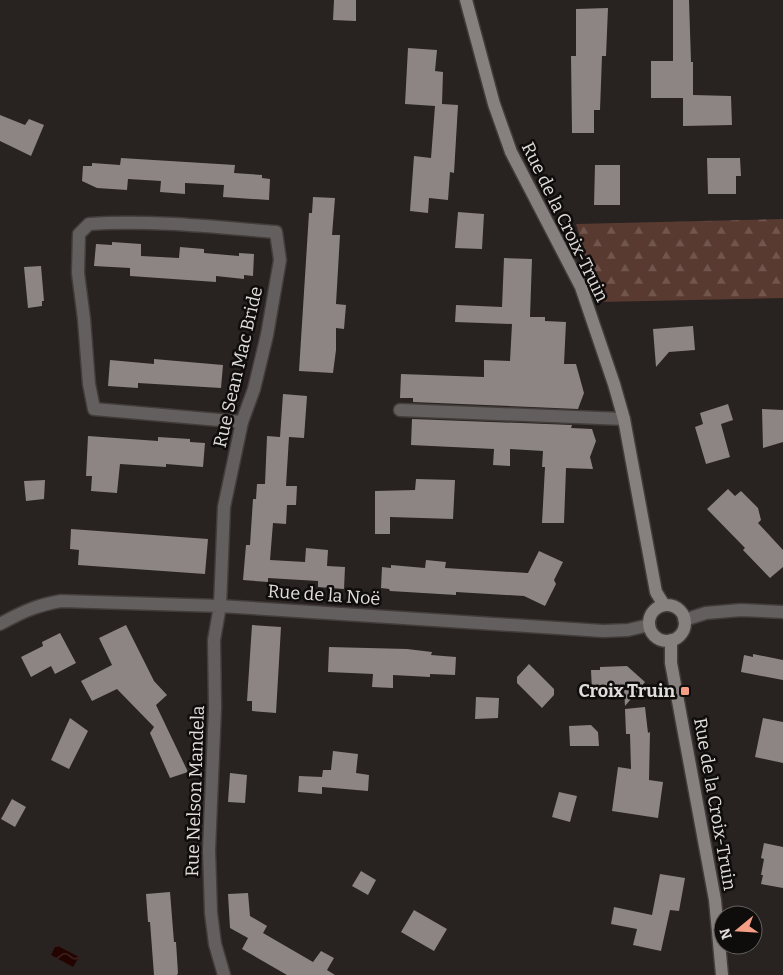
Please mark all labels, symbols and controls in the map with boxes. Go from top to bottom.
street label: Rue de la Croix-Truin [517,139,613,306]
street label: Rue Sean Mac Bride [209,284,267,450]
street label: Rue de la Noë [267,580,381,610]
place label: Croix Truin [578,680,675,702]
marker: Croix Truin [679,685,691,697]
street label: Rue Nelson Mandela [181,705,209,877]
street label: Rue de la Croix-Truin [689,716,741,893]
north arrow [713,905,763,955]
text: N [716,926,736,942]

